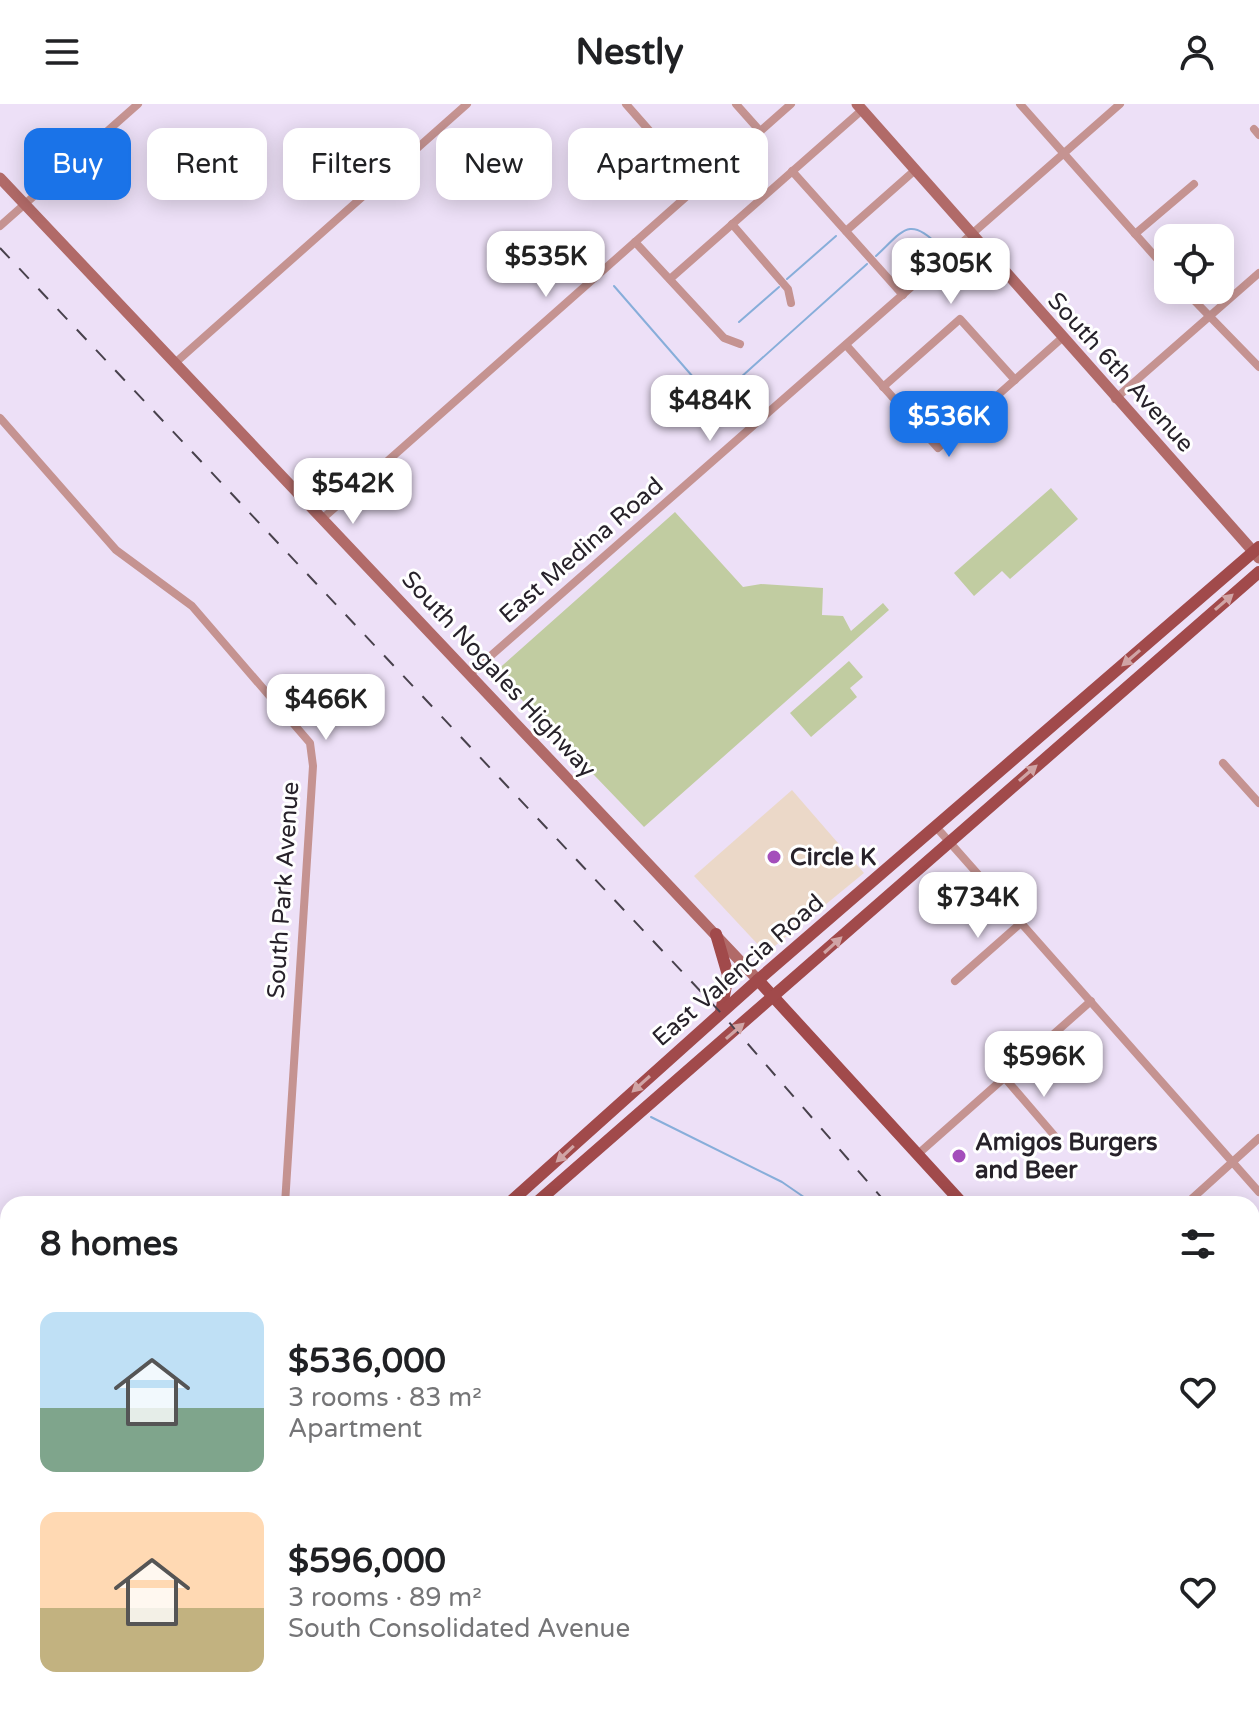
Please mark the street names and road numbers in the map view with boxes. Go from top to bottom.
street label: South 6th Avenue [1041,286,1200,458]
street label: East Medina Road [493,471,669,629]
street label: South Nogales Highway [395,565,602,784]
street label: South Park Avenue [261,781,306,999]
street label: East Valencia Road [647,888,830,1053]

